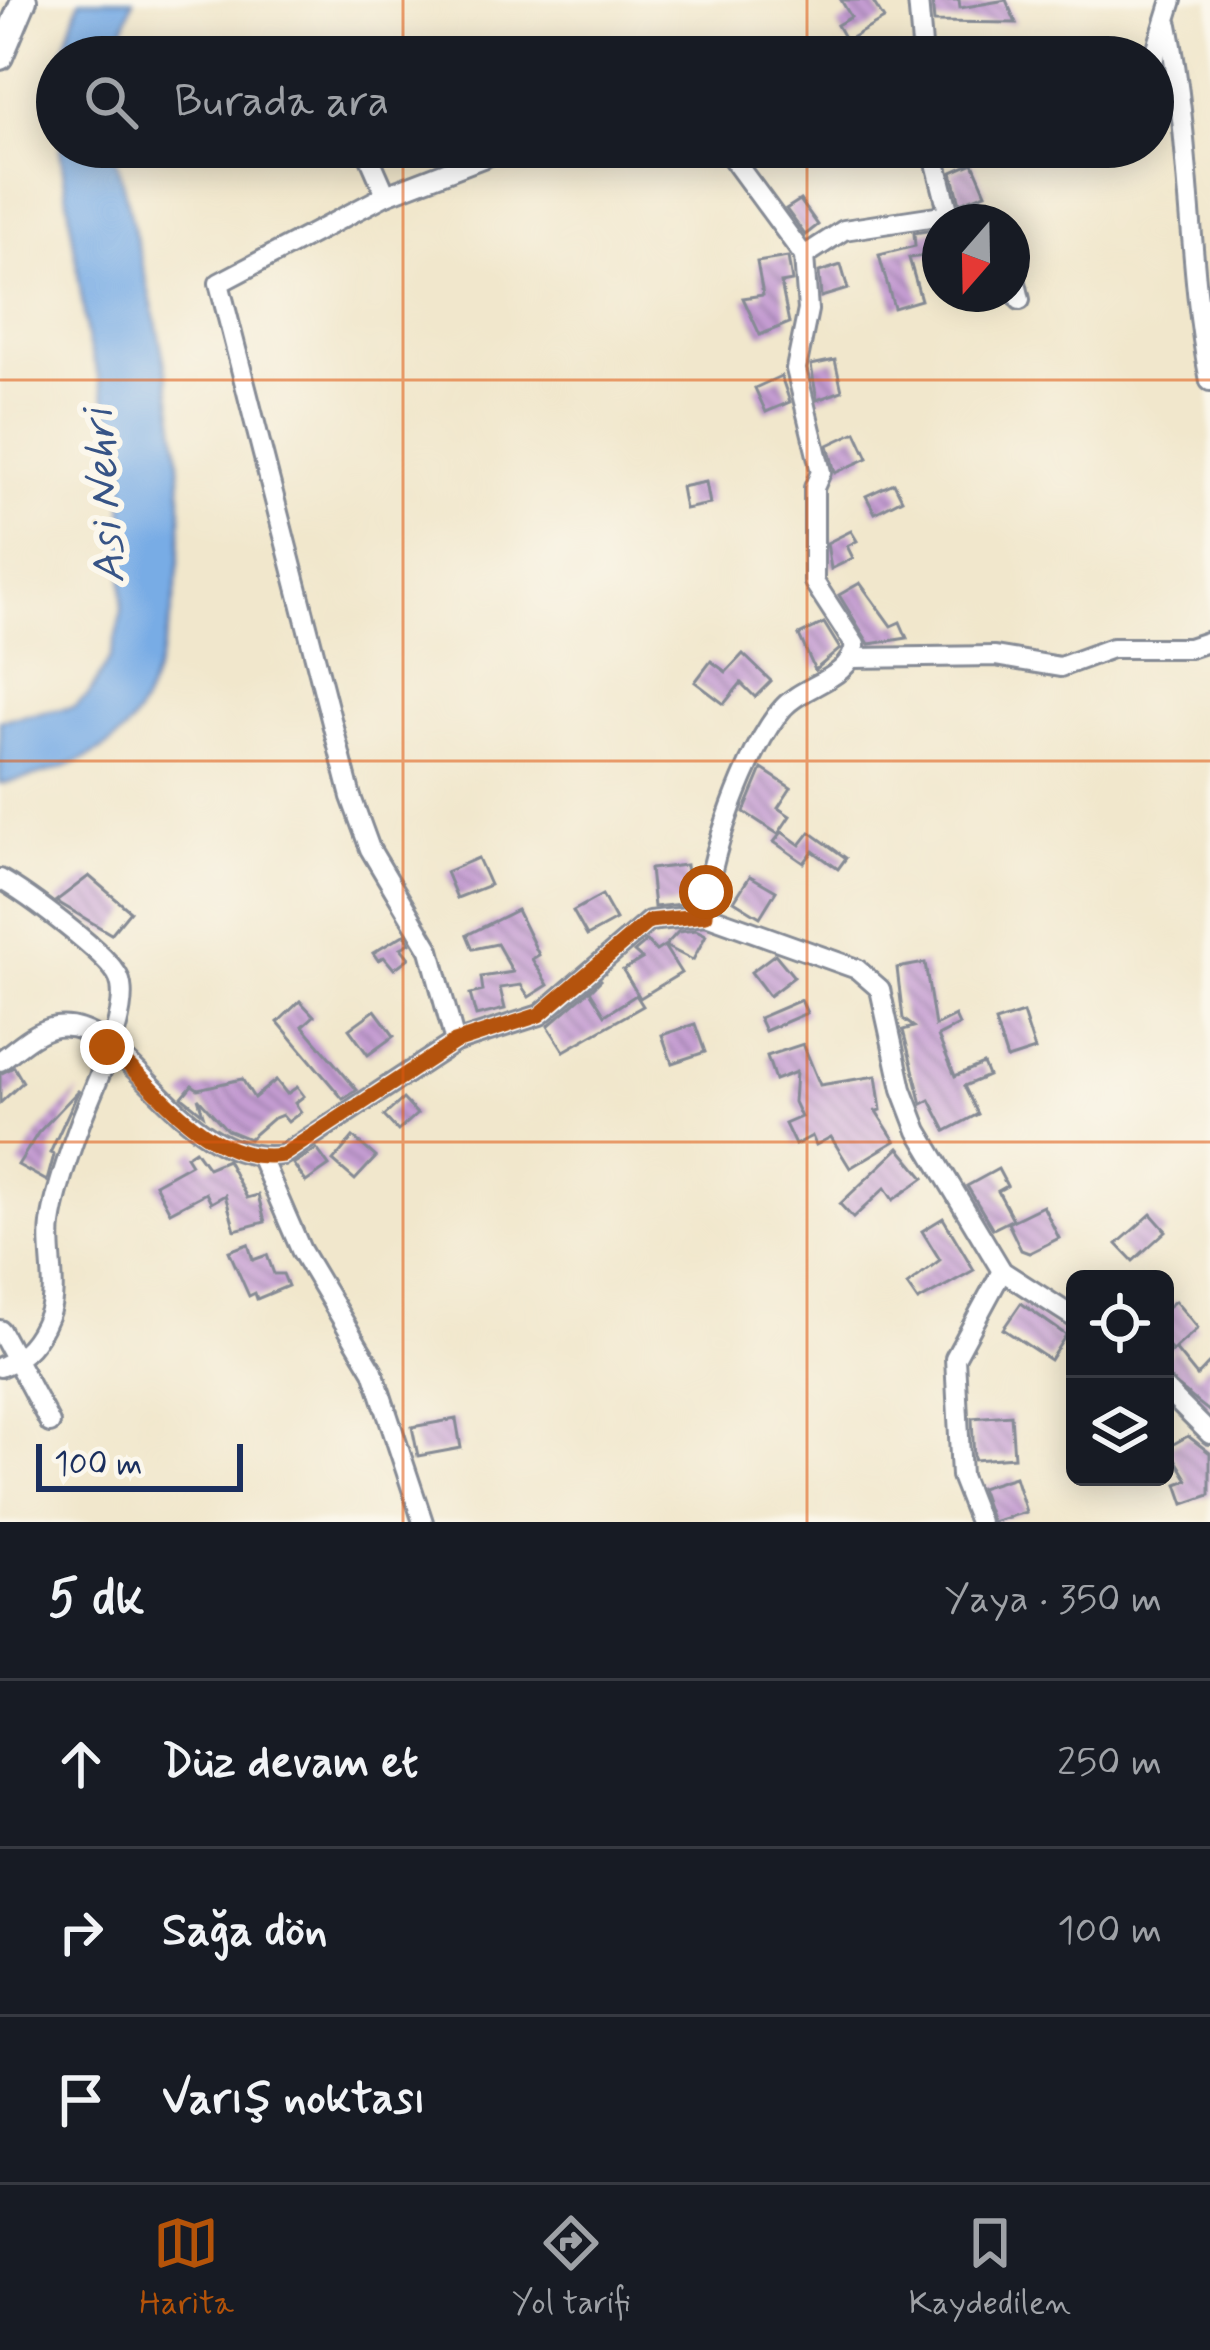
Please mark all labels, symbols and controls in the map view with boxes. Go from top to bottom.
search box [36,36,1174,168]
icon: search [78,69,144,135]
text: Burada ara [174,73,389,132]
north arrow [922,204,1030,312]
water label: Asi Nehri [70,403,141,586]
route start [679,865,733,919]
route end [80,1020,134,1074]
map controls [1066,1270,1174,1486]
button: locate [1066,1270,1174,1378]
button: layers [1066,1378,1174,1486]
scale bar [36,1438,243,1491]
text: 100 m [54,1443,143,1487]
text: 5 dk [48,1567,145,1633]
text: Yaya · 350 m [944,1575,1162,1626]
icon: ahead [48,1731,114,1797]
text: Düz devam et [162,1734,418,1793]
text: 250 m [1057,1738,1162,1789]
icon: right [48,1899,114,1965]
text: Sağa dön [162,1902,327,1961]
text: 100 m [1057,1906,1162,1957]
icon: arrive [48,2067,114,2133]
text: Varış noktası [162,2070,426,2129]
tab: Harita [139,2210,234,2326]
tab: Yol tarifi [512,2210,630,2326]
tab: Kaydedilen [909,2210,1071,2326]

